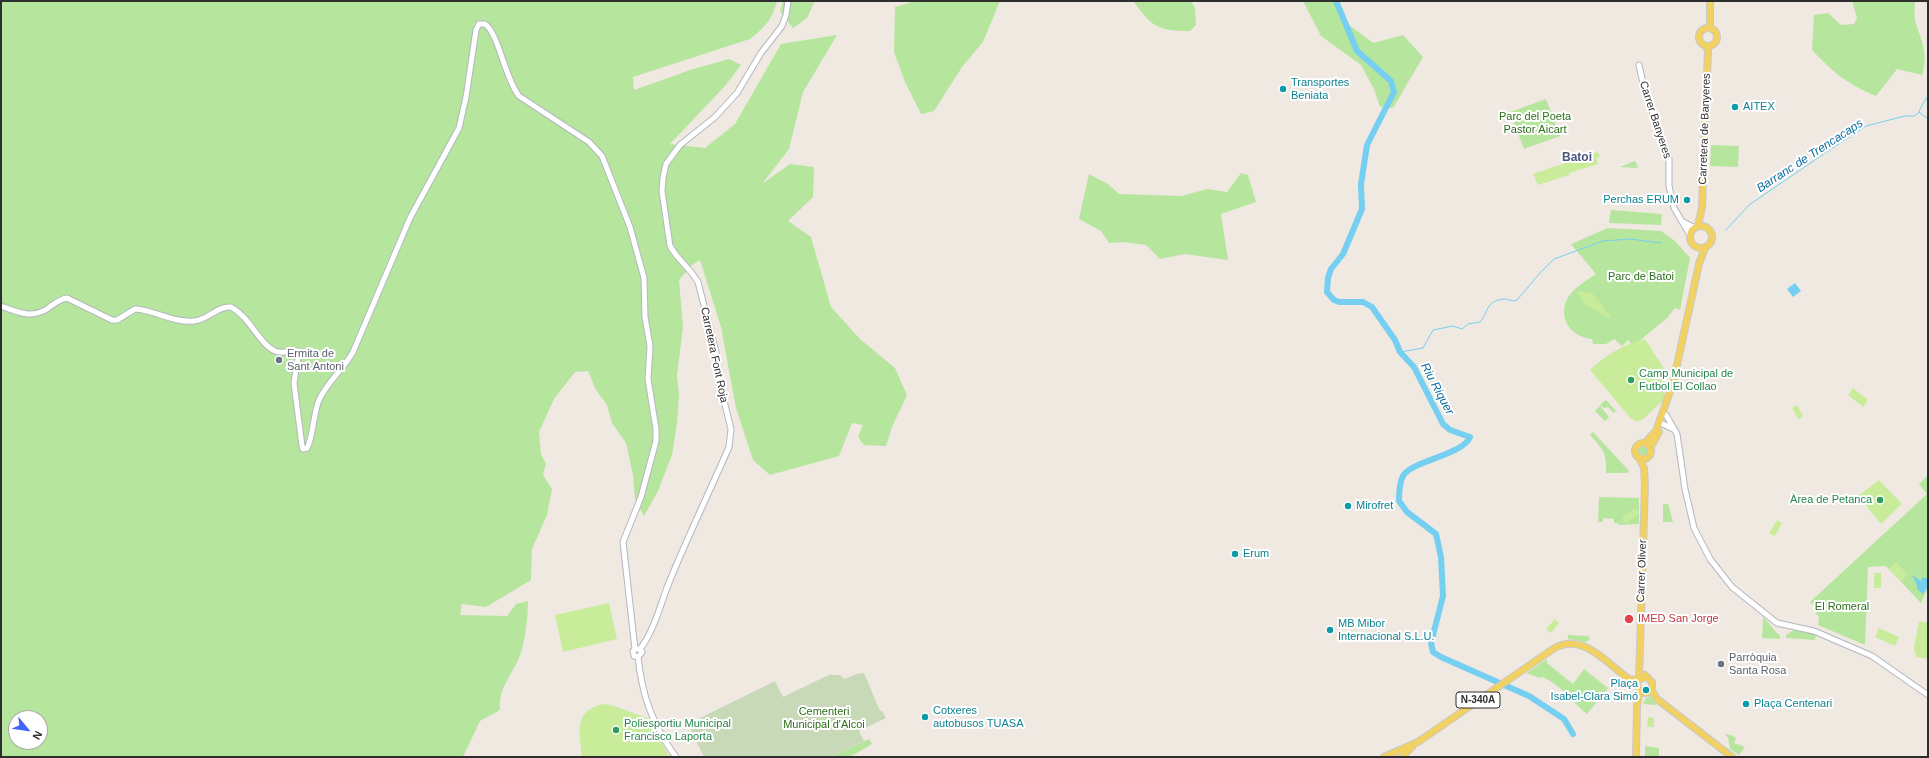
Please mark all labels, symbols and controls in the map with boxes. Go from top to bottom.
street label: Carretera de Banyeres [1696,73,1714,185]
place label: Transportes Beniata [1291,76,1349,102]
street label: Carrer Banyeres [1636,80,1674,160]
marker: Transportes Beniata [1278,84,1288,94]
place label: AITEX [1743,100,1775,114]
marker: AITEX [1730,102,1740,112]
park label: Parc del Poeta Pastor Aicart [1499,110,1571,136]
water label: Barranc de Trencacaps [1754,116,1866,196]
district label: Batoi [1562,151,1592,165]
place label: Perchas ERUM [1603,193,1679,207]
marker: Perchas ERUM [1682,195,1692,205]
park label: Parc de Batoi [1608,270,1674,284]
street label: Carretera Font Roja [697,306,731,404]
place label: Ermita de Sant Antoni [287,347,344,373]
marker: Ermita de Sant Antoni [274,355,284,365]
water label: Riu Riquer [1417,361,1457,417]
place label: Camp Municipal de Futbol El Collao [1639,367,1733,393]
marker: Camp Municipal de Futbol El Collao [1626,375,1636,385]
place label: Àrea de Petanca [1790,493,1872,507]
marker: Àrea de Petanca [1875,495,1885,505]
place label: Mirofret [1356,499,1393,513]
marker: Mirofret [1343,501,1353,511]
street label: Carrer Oliver [1634,539,1650,603]
place label: Erum [1243,547,1269,561]
marker: Erum [1230,549,1240,559]
park label: El Romeral [1815,600,1869,614]
place label: IMED San Jorge [1638,612,1719,626]
marker: IMED San Jorge [1623,613,1635,625]
place label: MB Mibor Internacional S.L.U. [1338,617,1435,643]
marker: MB Mibor Internacional S.L.U. [1325,625,1335,635]
place label: Parròquia Santa Rosa [1729,651,1786,677]
marker: Parròquia Santa Rosa [1716,659,1726,669]
place label: Plaça Isabel-Clara Simó [1551,677,1638,703]
marker: Plaça Isabel-Clara Simó [1641,685,1651,695]
road number: N-340A [1456,692,1500,708]
place label: Plaça Centenari [1754,697,1832,711]
marker: Plaça Centenari [1741,699,1751,709]
place label: Cotxeres autobusos TUASA [933,704,1023,730]
park label: Cementeri Municipal d'Alcoi [783,705,865,731]
north arrow [8,710,48,750]
marker: Cotxeres autobusos TUASA [920,712,930,722]
place label: Poliesportiu Municipal Francisco Laporta [624,717,731,743]
marker: Poliesportiu Municipal Francisco Laporta [611,725,621,735]
text: N [30,729,45,742]

